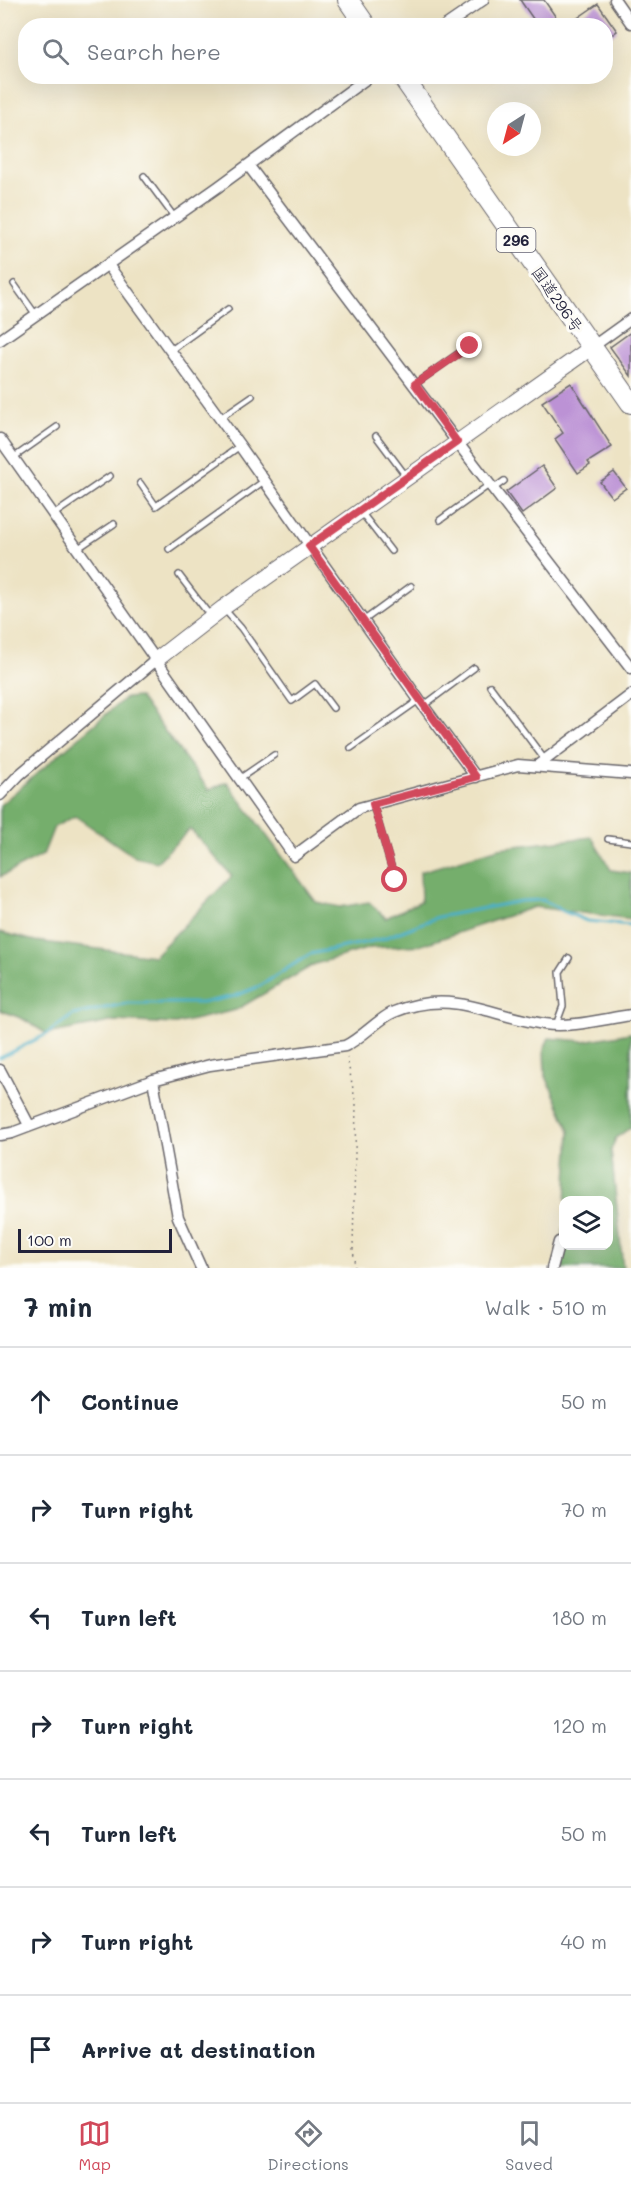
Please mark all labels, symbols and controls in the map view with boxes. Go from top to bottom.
search box [18,18,613,84]
icon: search [39,35,72,68]
text: Search here [87,37,221,66]
north arrow [487,102,541,156]
road number: 296 [496,228,536,252]
street label: 国道296号 [528,262,588,336]
route end [456,332,482,358]
route start [381,866,407,892]
map controls [559,1196,613,1250]
button: layers [559,1196,613,1250]
scale bar [18,1226,172,1254]
text: 100 m [27,1229,72,1250]
text: 7 min [24,1290,92,1324]
text: Walk · 510 m [485,1294,607,1320]
icon: ahead [24,1385,57,1418]
text: Continue [81,1387,179,1416]
text: 50 m [561,1388,607,1414]
icon: right [24,1493,57,1526]
text: Turn right [81,1495,193,1524]
text: 70 m [561,1496,607,1522]
icon: left [24,1601,57,1634]
text: Turn left [81,1603,177,1632]
text: 180 m [551,1604,607,1630]
icon: right [24,1709,57,1742]
text: Turn right [81,1711,193,1740]
text: 120 m [552,1712,607,1738]
icon: left [24,1817,57,1850]
text: Turn left [81,1819,177,1848]
text: 50 m [561,1820,607,1846]
icon: right [24,1925,57,1958]
text: Turn right [81,1927,193,1956]
text: 40 m [561,1928,607,1954]
icon: arrive [24,2033,57,2066]
text: Arrive at destination [81,2035,316,2064]
tab: Map [78,2117,111,2174]
tab: Directions [268,2117,349,2174]
tab: Saved [505,2117,553,2174]

